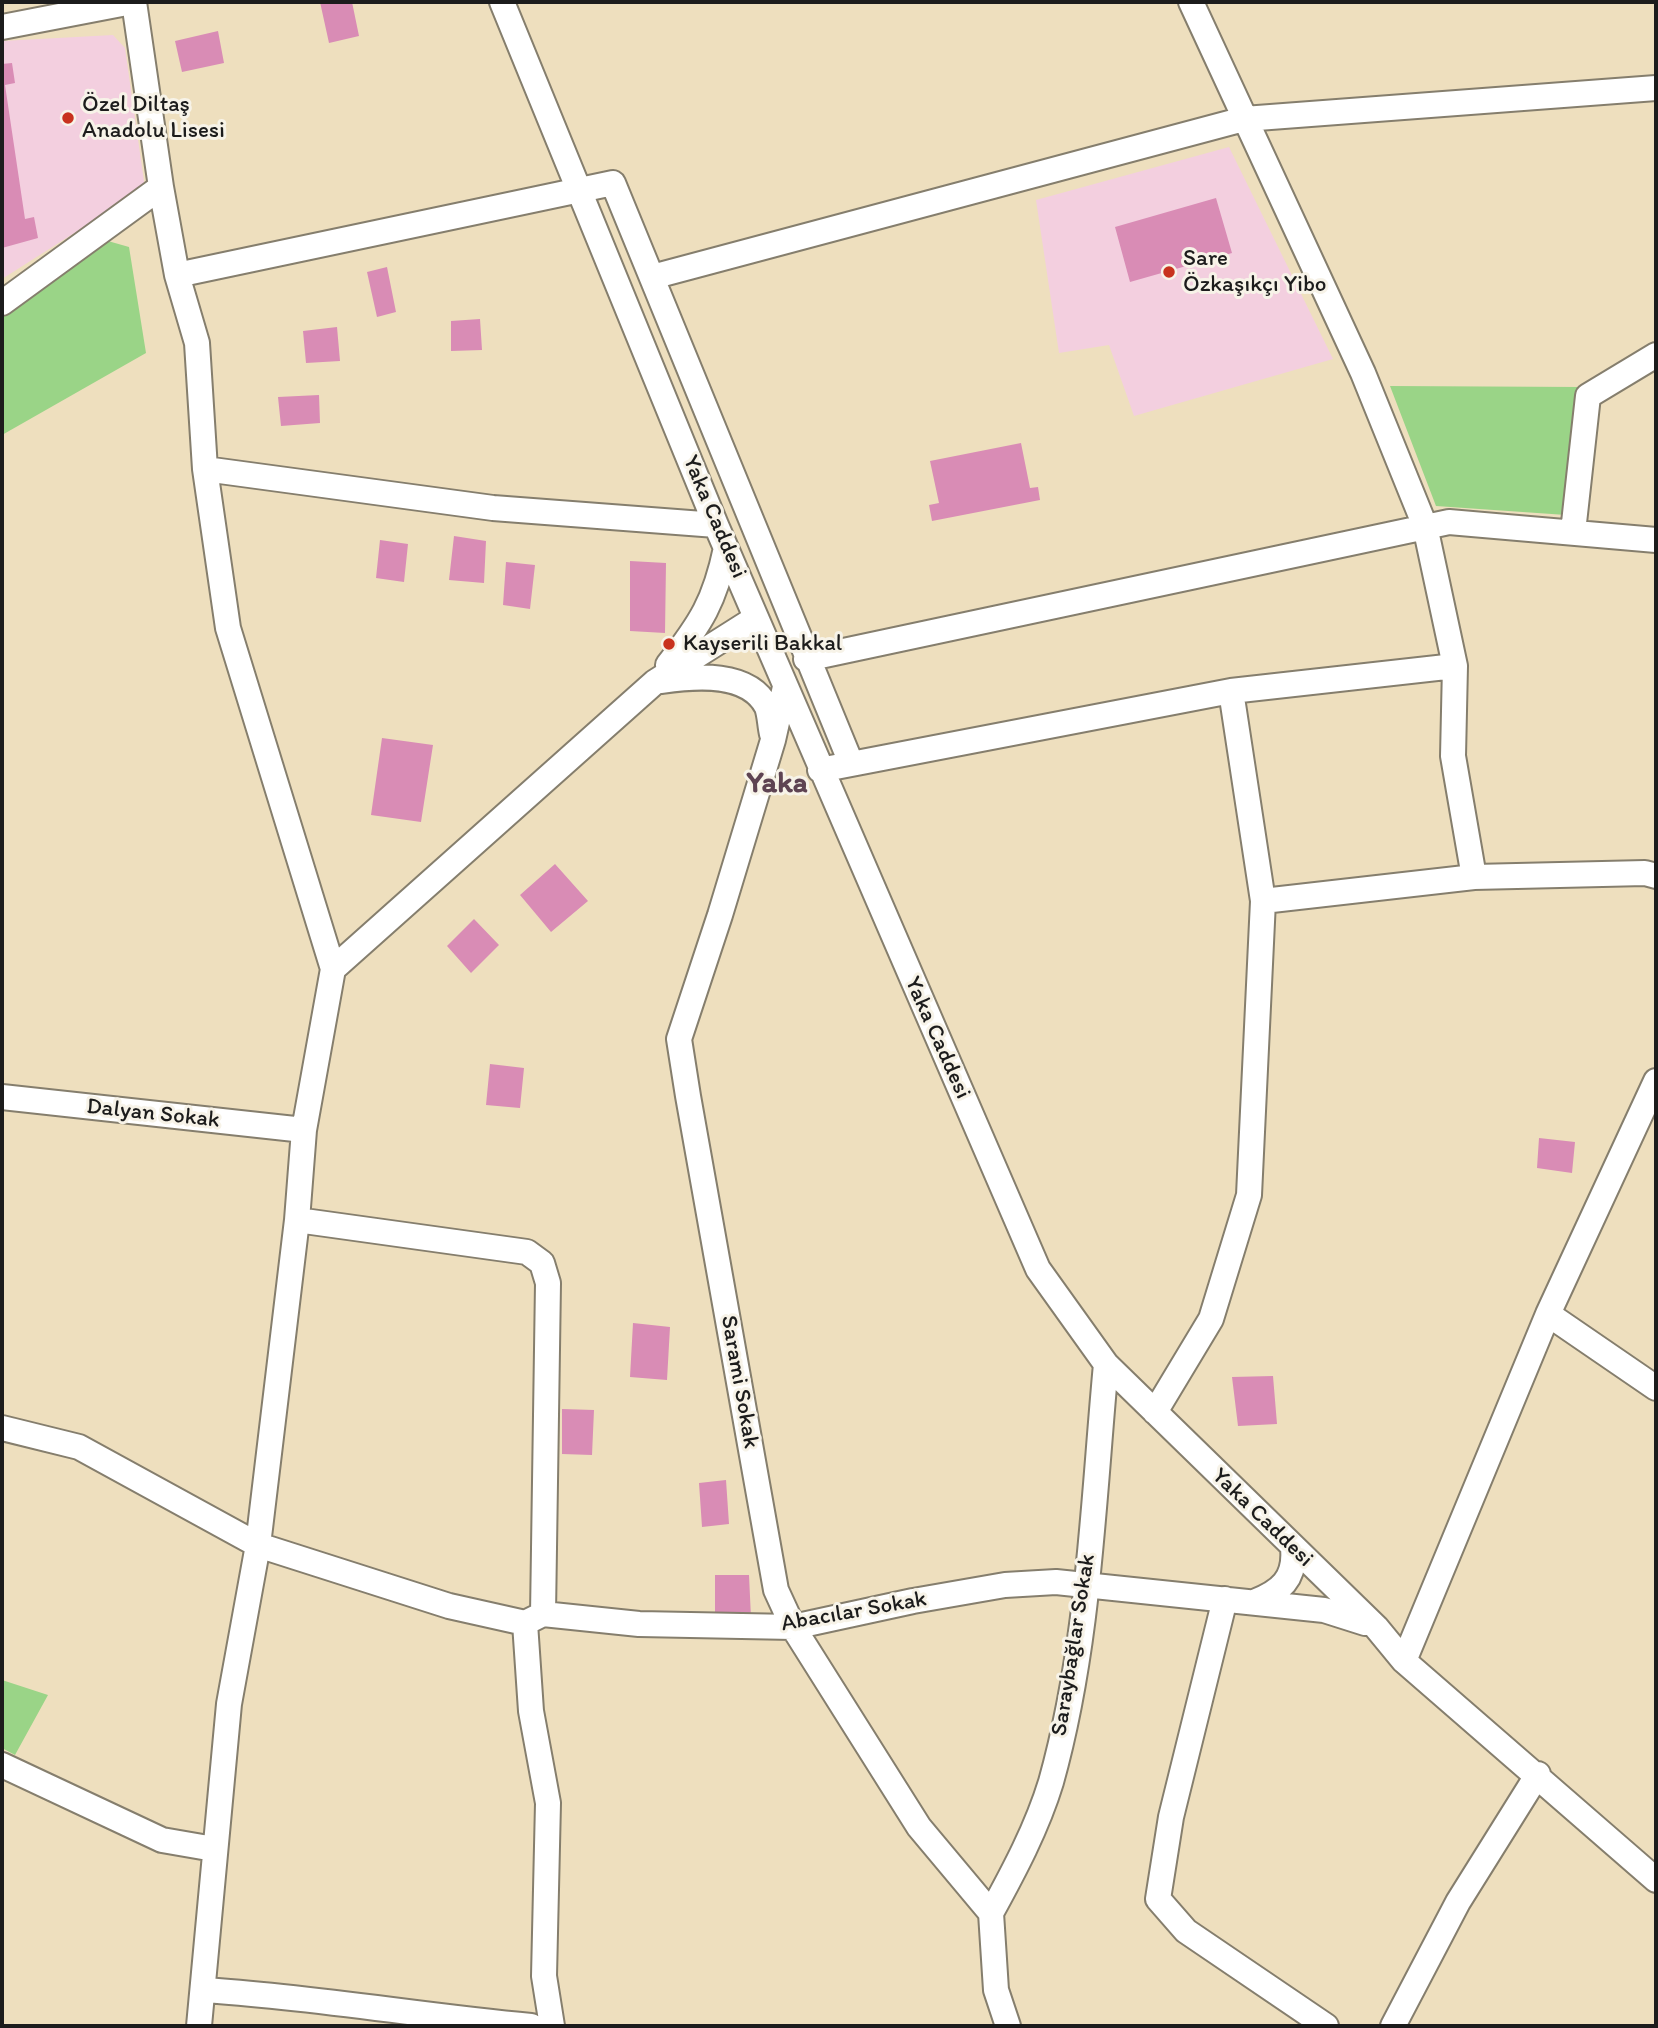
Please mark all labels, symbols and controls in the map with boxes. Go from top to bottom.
place label: Özel Diltaş Anadolu Lisesi [82,91,225,145]
marker: Özel Diltaş Anadolu Lisesi [60,110,76,126]
place label: Sare Özkaşıkçı Yibo [1183,245,1327,299]
marker: Sare Özkaşıkçı Yibo [1161,264,1177,280]
street label: Yaka Caddesi [676,451,752,583]
place label: Kayserili Bakkal [683,630,842,658]
marker: Kayserili Bakkal [661,636,677,652]
district label: Yaka [747,766,807,802]
street label: Yaka Caddesi [898,973,976,1103]
street label: Dalyan Sokak [85,1093,221,1135]
street label: Sarami Sokak [714,1313,764,1451]
street label: Yaka Caddesi [1205,1463,1319,1573]
street label: Saraybağlar Sokak [1046,1552,1102,1738]
street label: Abacılar Sokak [779,1586,929,1638]

